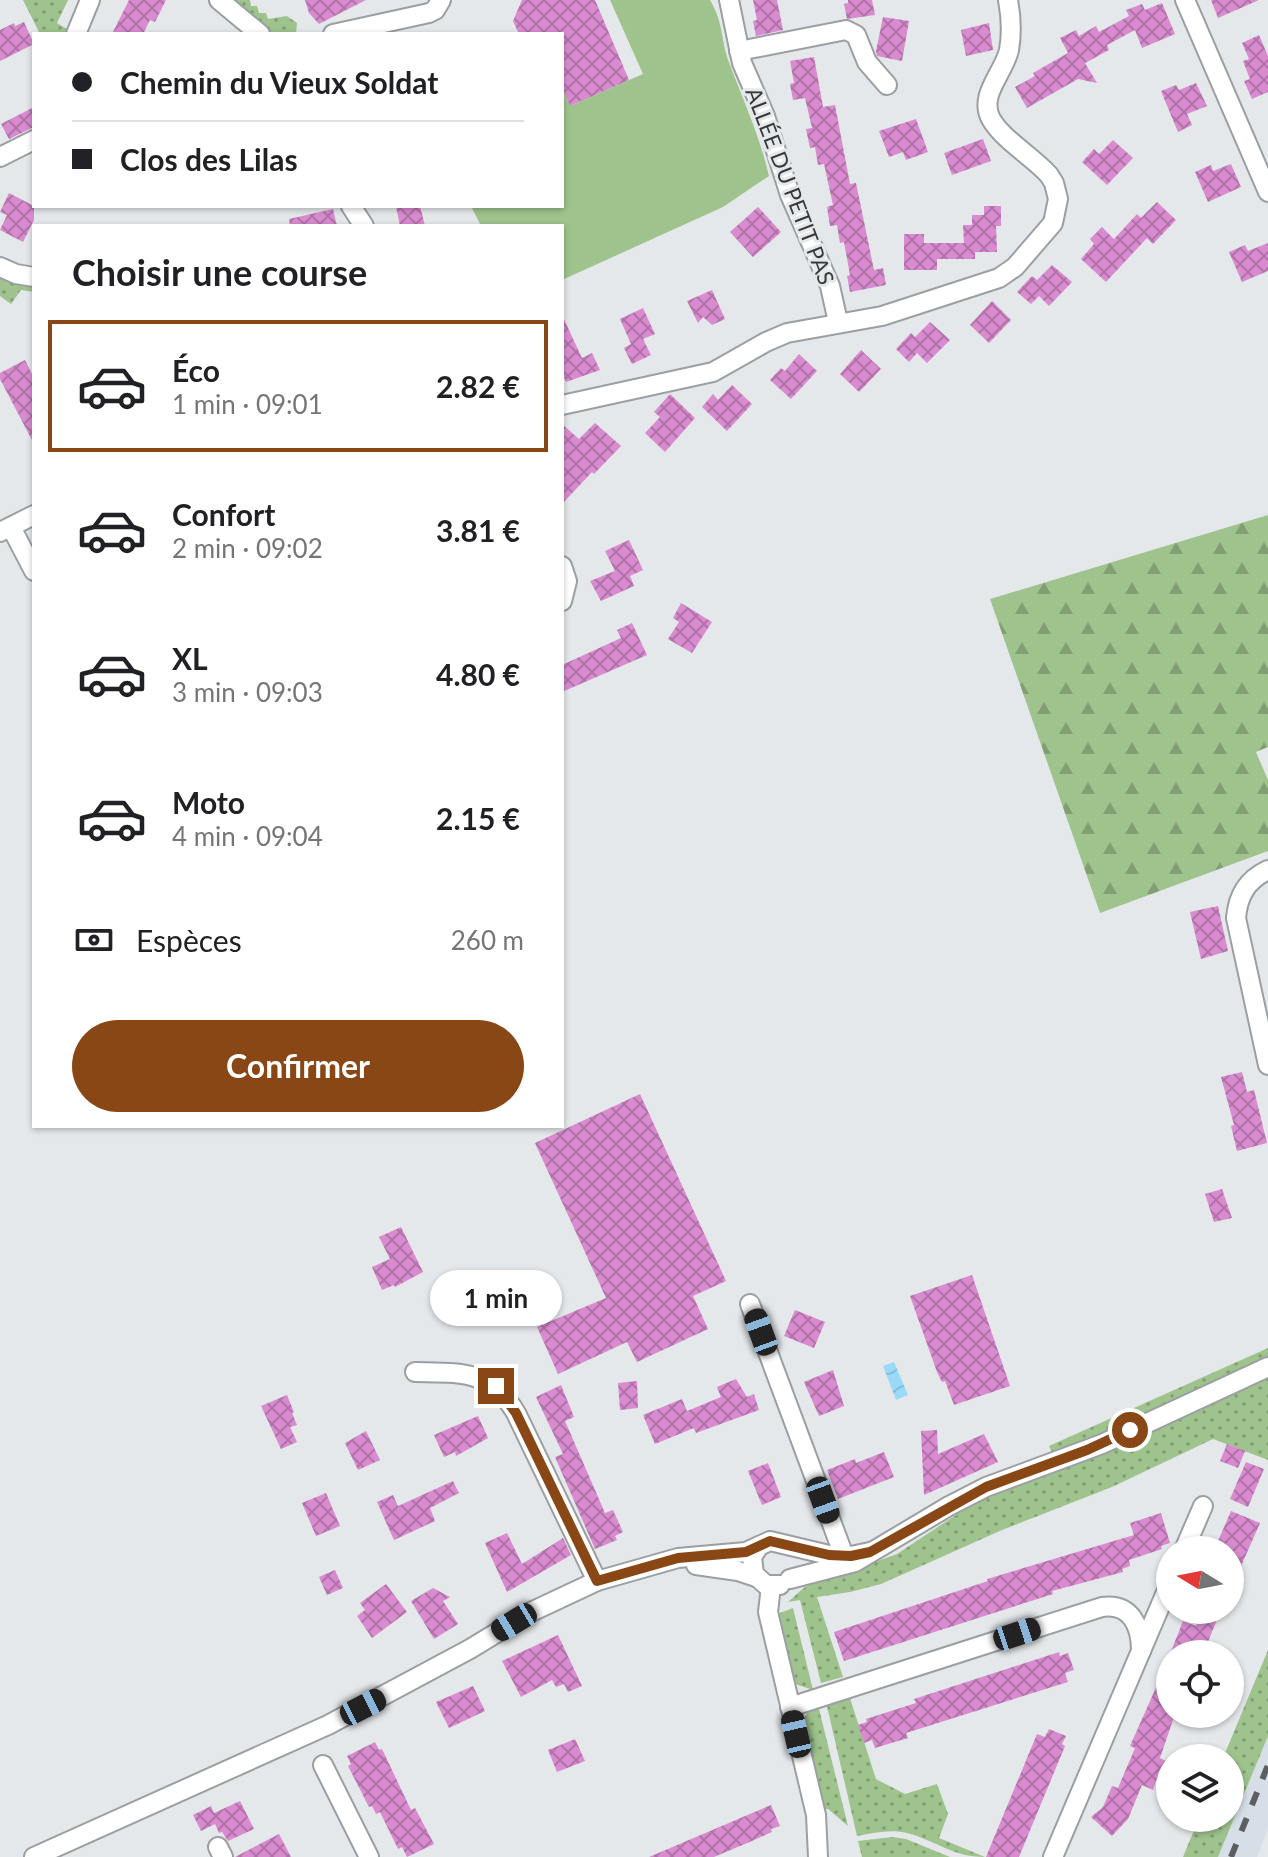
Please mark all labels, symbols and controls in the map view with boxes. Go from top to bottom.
text: Chemin du Vieux Soldat [120,64,439,100]
street label: ALLÉE DU PETIT PAS [740,83,841,288]
text: Clos des Lilas [120,141,298,177]
text: Choisir une course [72,250,367,294]
icon: car [76,350,148,422]
text: Éco [172,352,220,388]
text: 2.82 € [436,368,520,404]
text: 1 min · 09:01 [172,388,323,420]
icon: car [76,494,148,566]
text: Confort [172,496,275,532]
text: 3.81 € [436,512,520,548]
text: 2 min · 09:02 [172,532,323,564]
icon: car [76,638,148,710]
text: XL [172,640,208,676]
text: 4.80 € [436,656,520,692]
text: 3 min · 09:03 [172,676,323,708]
icon: car [76,782,148,854]
text: Moto [172,784,245,820]
text: 2.15 € [436,800,520,836]
text: 4 min · 09:04 [172,820,323,852]
icon: cash [72,918,116,962]
text: Espèces [136,922,242,958]
text: 260 m [451,924,524,956]
button: Confirmer [72,1020,524,1112]
callout: 1 min [430,1270,562,1326]
text: 1 min [464,1282,528,1314]
car [742,1305,780,1359]
route end [478,1368,514,1404]
route start [1112,1412,1148,1448]
car [804,1473,842,1527]
north arrow [1156,1536,1244,1624]
map controls [1156,1536,1244,1832]
car [487,1599,541,1645]
car [990,1615,1044,1653]
button: locate [1156,1640,1244,1728]
car [336,1685,390,1729]
car [779,1708,813,1760]
button: layers [1156,1744,1244,1832]

